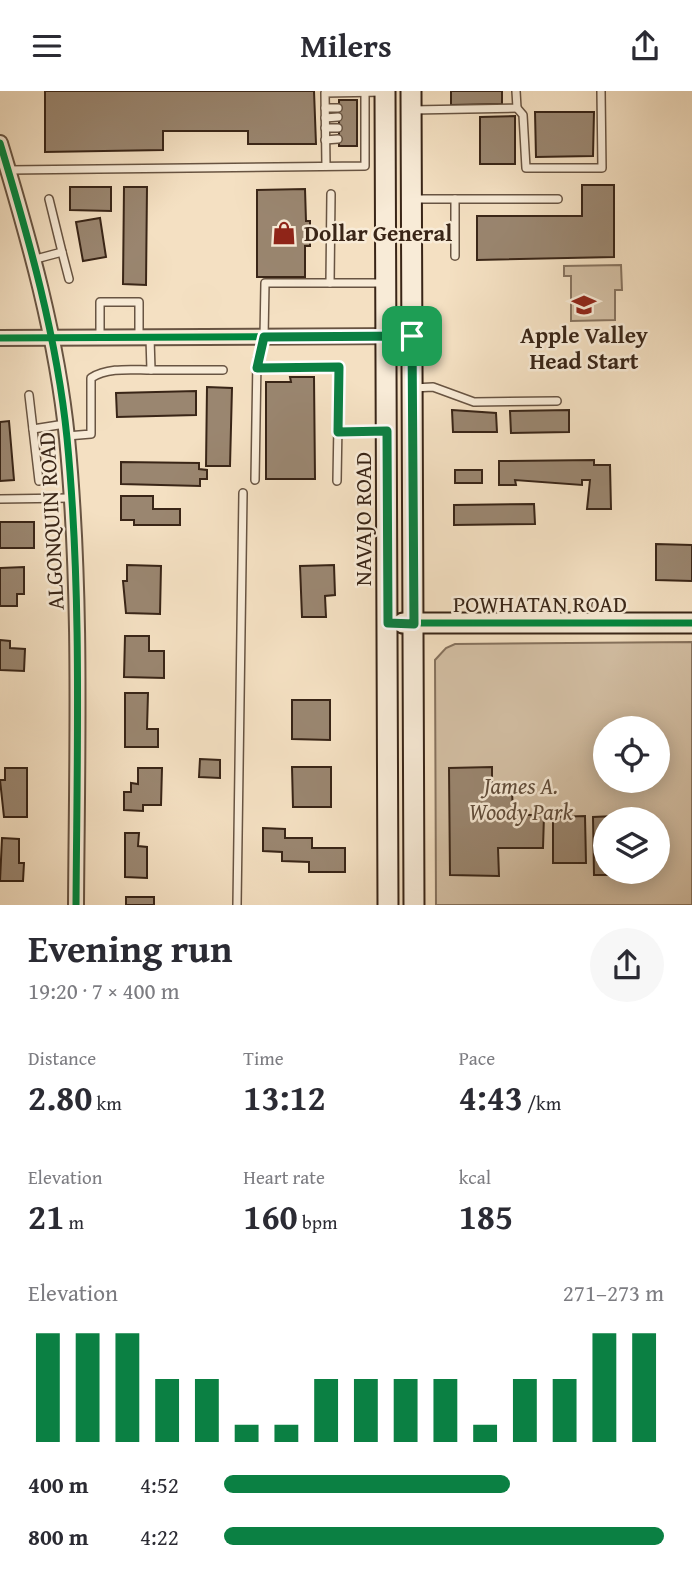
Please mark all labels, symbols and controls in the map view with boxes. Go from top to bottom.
text: Milers [300,22,392,69]
icon: menu [28,27,66,65]
icon: share [626,27,664,65]
place label: Dollar General [304,216,452,249]
shop icon: Dollar General [270,219,298,247]
school or university icon: Apple Valley Head Start [570,291,598,319]
pin [382,306,442,366]
icon: arrive [393,317,431,355]
place label: Apple Valley Head Start [520,318,648,377]
street label: ALGONQUIN ROAD [29,431,72,611]
street label: NAVAJO ROAD [346,452,379,586]
street label: POWHATAN ROAD [453,587,627,620]
map controls [593,716,670,884]
button: locate [593,716,670,793]
park label: James A. Woody Park [469,769,574,828]
button: layers [593,807,670,884]
text: Evening run [28,920,232,976]
button: share [590,928,664,1002]
text: 19:20 · 7 × 400 m [28,974,180,1007]
text: Distance [28,1044,96,1072]
text: Time [243,1044,284,1072]
text: Pace [459,1044,495,1072]
text: 2.80 [28,1072,92,1123]
text: 13:12 [243,1072,326,1123]
text: 4:43 [459,1072,523,1123]
text: km [92,1089,122,1117]
text: /km [523,1089,561,1117]
text: Elevation [28,1163,102,1191]
text: Heart rate [243,1163,325,1191]
text: kcal [459,1163,491,1191]
text: 21 [28,1191,64,1242]
text: 160 [243,1191,298,1242]
text: 185 [459,1191,513,1242]
text: m [64,1208,84,1236]
text: bpm [298,1208,338,1236]
text: Elevation [28,1276,118,1309]
text: 271–273 m [563,1276,664,1309]
text: 400 m [28,1468,89,1501]
text: 4:52 [140,1468,179,1501]
text: 800 m [28,1520,89,1553]
text: 4:22 [140,1520,179,1553]

